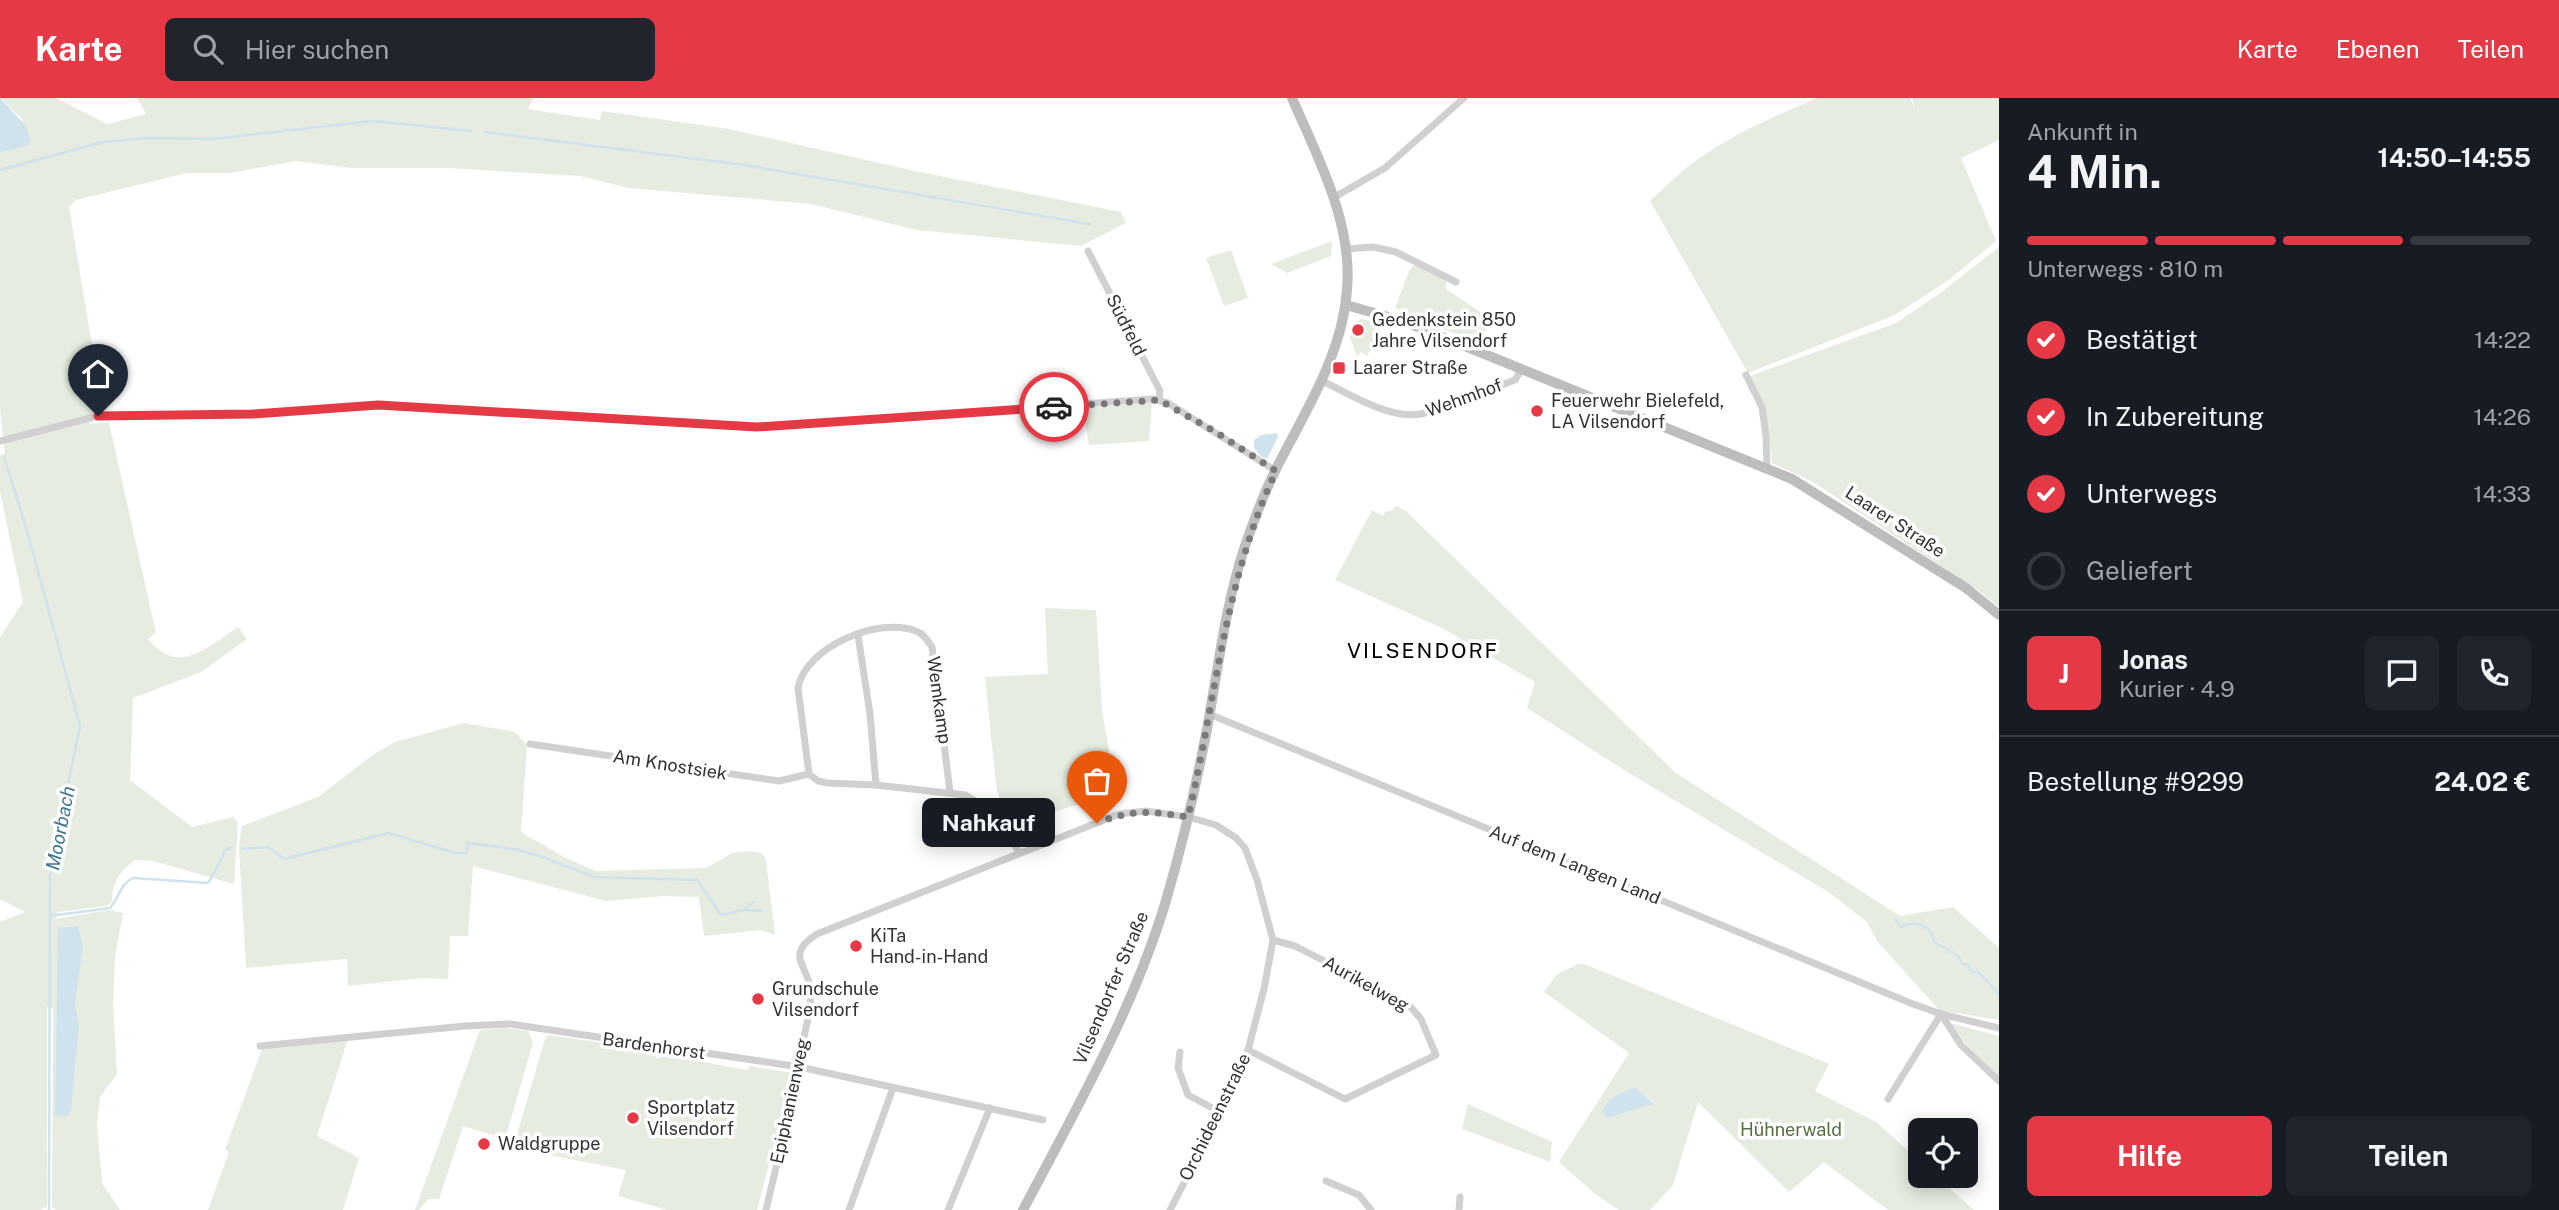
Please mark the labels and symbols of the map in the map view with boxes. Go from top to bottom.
street label: Südfeld [1102,291,1151,359]
place label: Gedenkstein 850 Jahre Vilsendorf [1372,309,1516,351]
marker: Gedenkstein 850 Jahre Vilsendorf [1350,322,1366,338]
pin [68,344,128,416]
place label: Laarer Straße [1353,357,1468,378]
marker: Laarer Straße [1331,360,1347,376]
courier [1019,372,1089,442]
street label: Wehmhof [1423,374,1505,421]
place label: Feuerwehr Bielefeld, LA Vilsendorf [1551,390,1724,432]
marker: Feuerwehr Bielefeld, LA Vilsendorf [1529,403,1545,419]
street label: Laarer Straße [1841,482,1949,562]
district label: VILSENDORF [1347,638,1499,663]
street label: Wemkamp [923,655,956,745]
street label: Am Knostsiek [612,745,729,784]
pin [1067,751,1127,823]
water label: Moorbach [41,784,79,872]
callout: Nahkauf [922,798,1055,848]
street label: Auf dem Langen Land [1487,821,1664,908]
street label: Vilsendorfer Straße [1069,908,1152,1068]
place label: KiTa Hand-in-Hand [870,925,988,967]
marker: KiTa Hand-in-Hand [848,938,864,954]
street label: Aurikelweg [1320,951,1413,1016]
place label: Grundschule Vilsendorf [772,978,879,1020]
marker: Grundschule Vilsendorf [750,991,766,1007]
street label: Bardenhorst [601,1028,707,1063]
street label: Epiphanienweg [766,1036,813,1165]
street label: Orchideenstraße [1175,1050,1255,1184]
place label: Sportplatz Vilsendorf [647,1097,735,1139]
marker: Sportplatz Vilsendorf [625,1110,641,1126]
park label: Hühnerwald [1740,1119,1842,1140]
place label: Waldgruppe [498,1133,601,1154]
marker: Waldgruppe [476,1136,492,1152]

